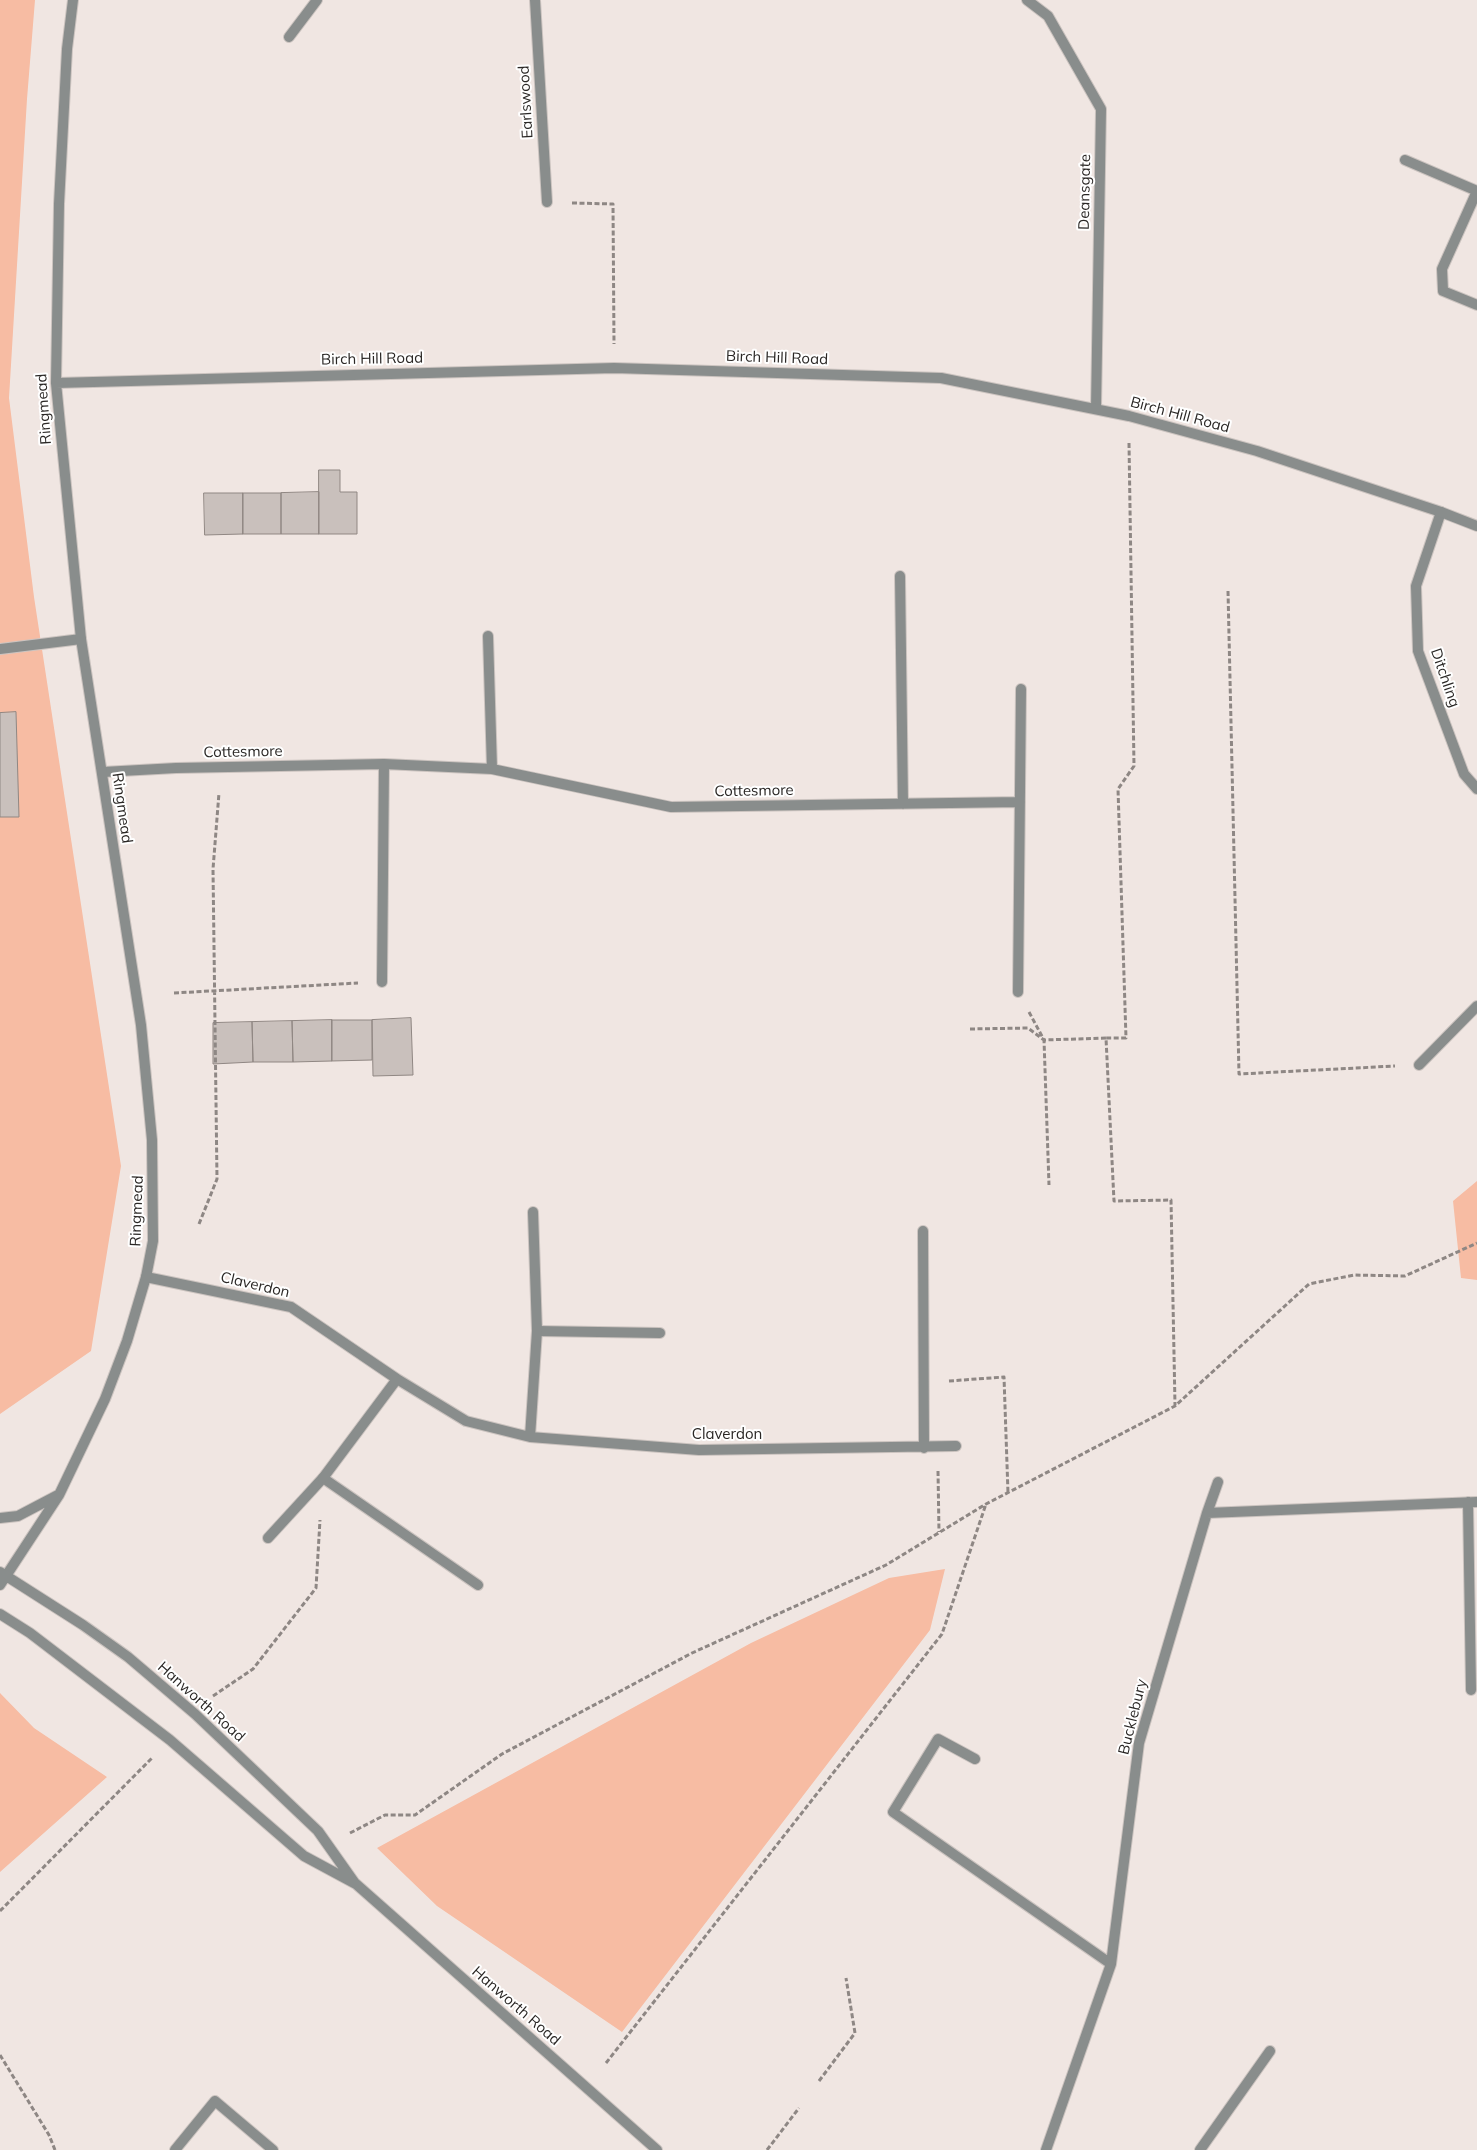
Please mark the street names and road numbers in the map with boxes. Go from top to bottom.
street label: Earlswood [515,65,537,139]
street label: Deansgate [1075,154,1095,230]
street label: Birch Hill Road [726,347,828,369]
street label: Birch Hill Road [321,349,423,369]
street label: Ringmead [33,373,55,445]
street label: Birch Hill Road [1128,393,1232,437]
street label: Ditchling [1427,646,1463,710]
street label: Cottesmore [203,742,283,762]
street label: Ringmead [108,772,136,844]
street label: Cottesmore [714,781,794,801]
street label: Ringmead [127,1175,147,1247]
street label: Claverdon [219,1268,291,1302]
street label: Claverdon [692,1425,762,1443]
street label: Hanworth Road [154,1658,248,1746]
street label: Bucklebury [1115,1677,1151,1757]
street label: Hanworth Road [468,1963,564,2049]

